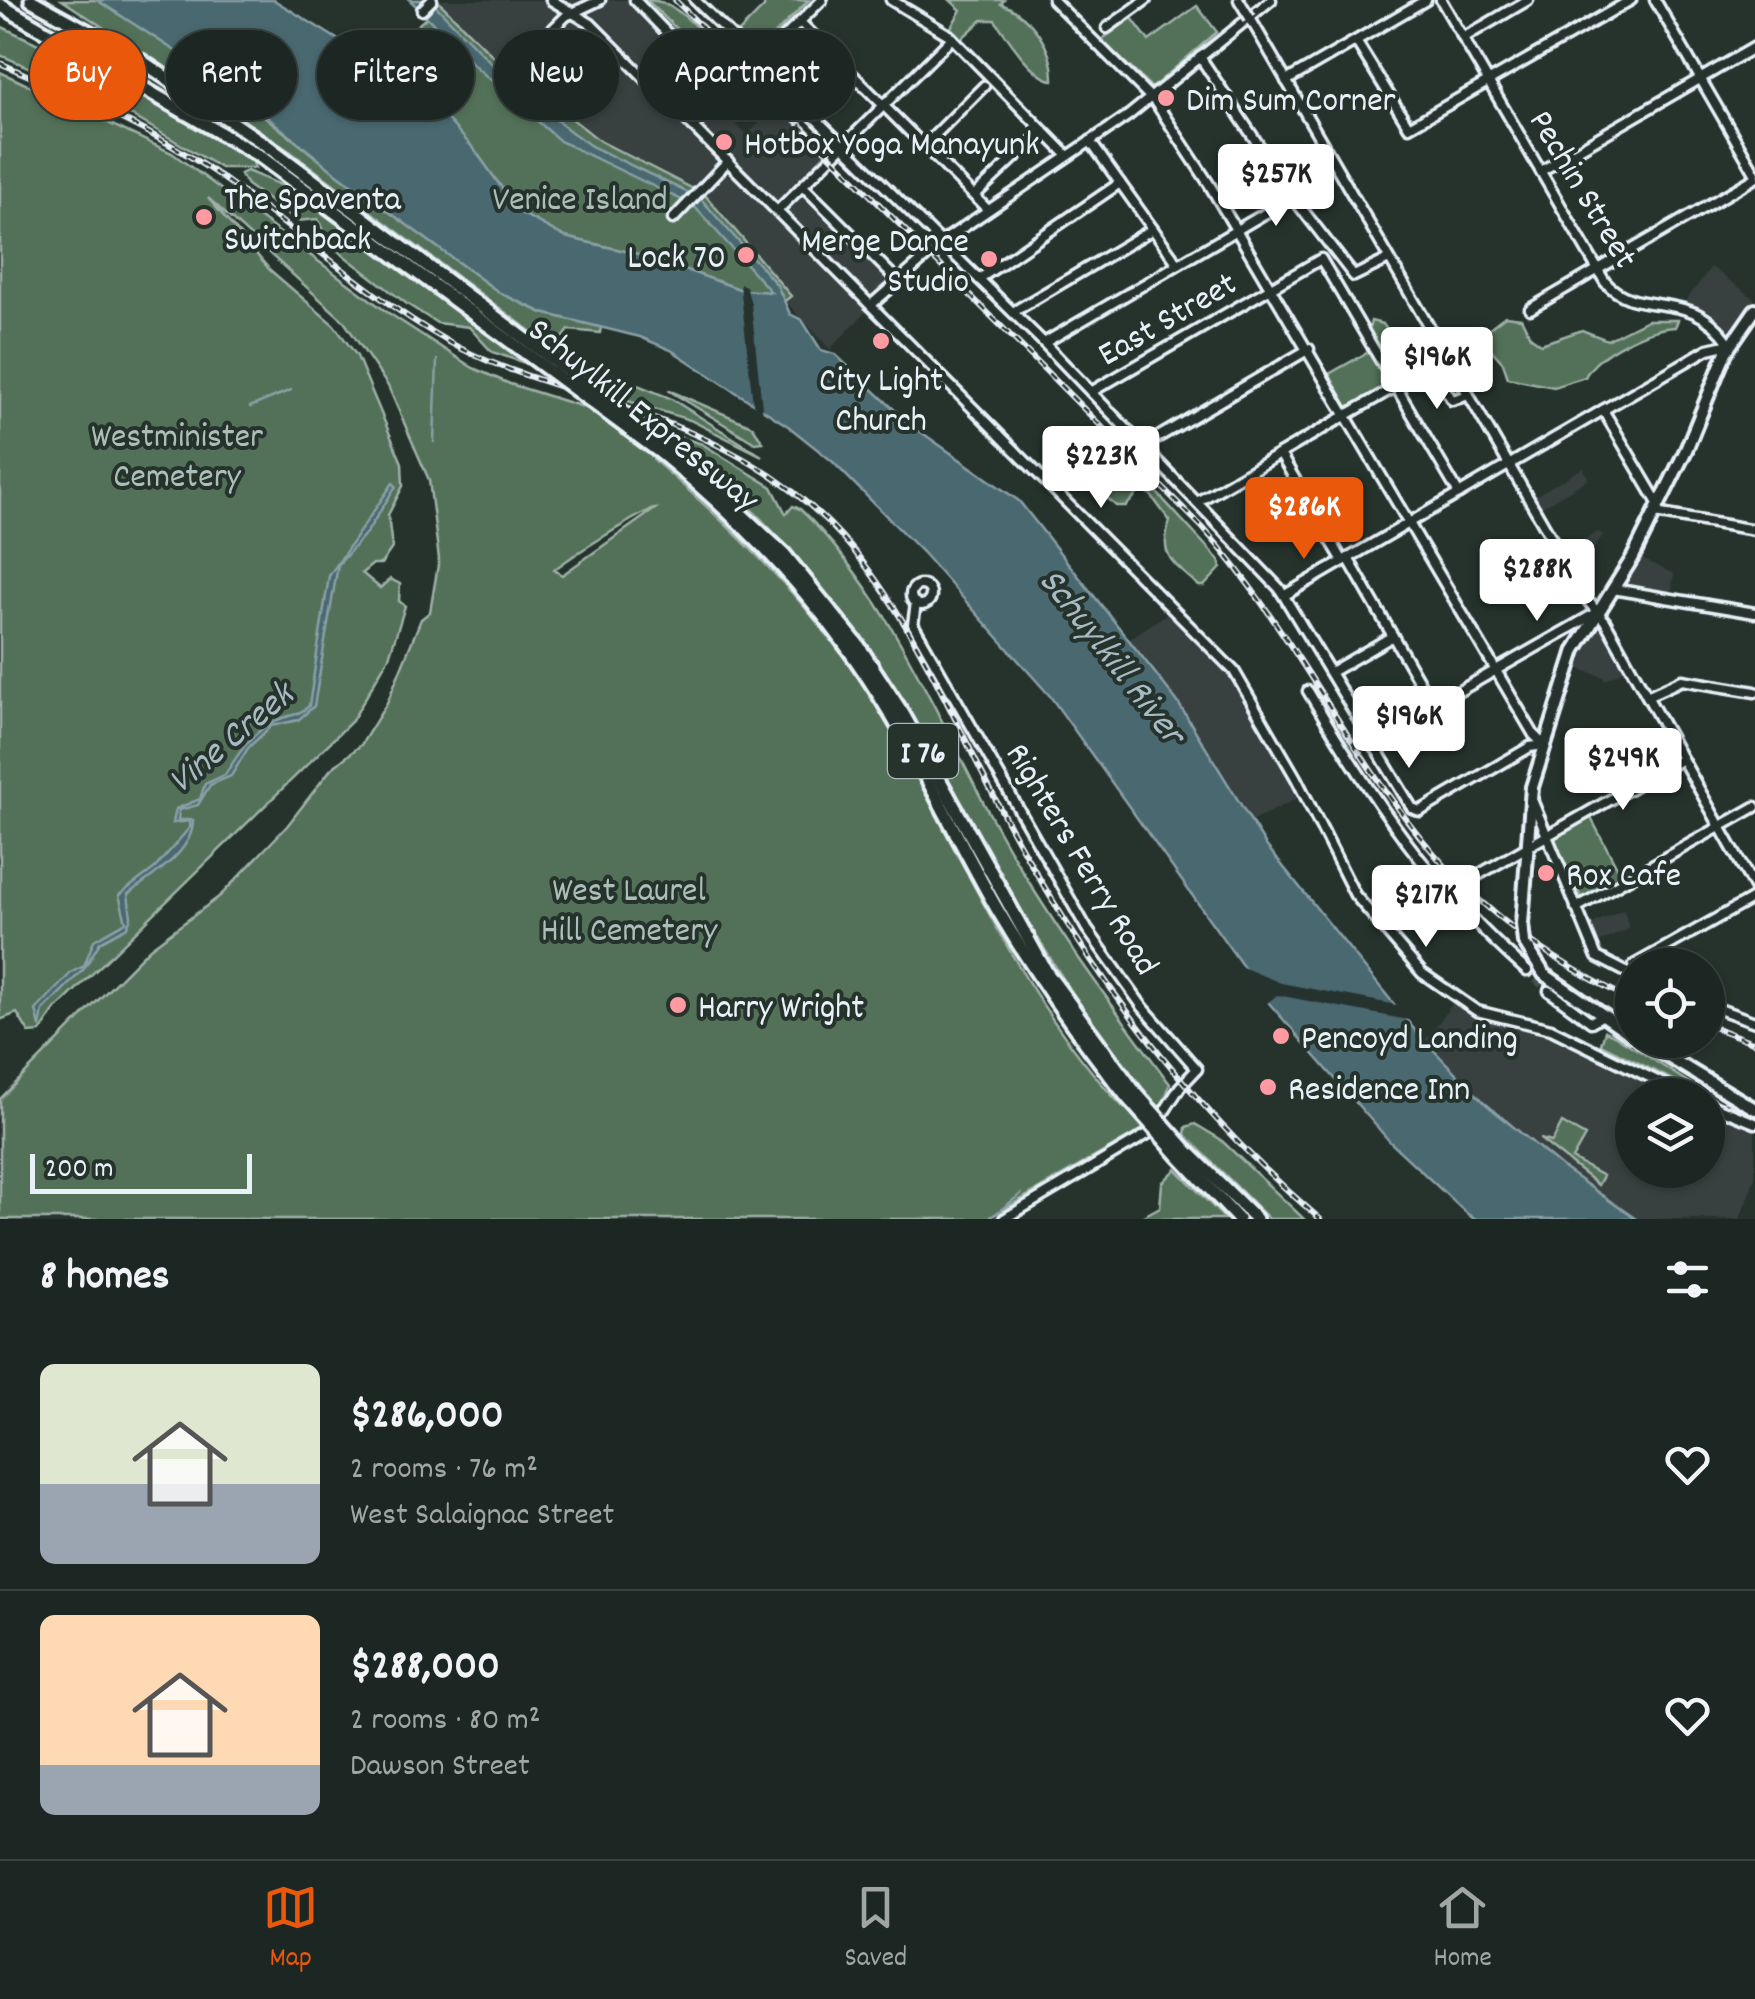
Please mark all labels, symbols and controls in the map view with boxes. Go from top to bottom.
chip: Buy [30,30,146,120]
chip: Rent [166,30,297,120]
chip: Filters [317,30,474,120]
chip: New [494,30,619,120]
chip: Apartment [639,30,855,120]
place label: Dim Sum Corner [1186,78,1396,128]
marker: Dim Sum Corner [1155,87,1177,109]
street label: Pechin Street [1514,102,1648,279]
place label: Hotbox Yoga Manayunk [744,122,1040,172]
marker: Hotbox Yoga Manayunk [713,131,735,153]
pin: $257K [1206,144,1346,229]
text: $257K [1240,153,1312,199]
place label: The Spaventa Switchback [224,177,402,267]
park label: Venice Island [492,177,668,227]
marker: The Spaventa Switchback [193,206,215,228]
place label: Merge Dance Studio [801,219,969,309]
place label: Lock 70 [627,235,726,285]
marker: Lock 70 [735,244,757,266]
marker: Merge Dance Studio [978,248,1000,270]
street label: East Street [1090,261,1247,381]
street label: Schuylkill Expressway [516,308,769,526]
pin: $196K [1367,327,1507,412]
marker: City Light Church [870,330,892,352]
text: $196K [1403,336,1471,382]
place label: City Light Church [819,358,943,448]
park label: Westminister Cemetery [91,414,263,504]
pin: $223K [1031,426,1171,511]
text: $223K [1064,435,1138,481]
pin: $286K [1234,477,1374,562]
text: $286K [1267,486,1341,532]
pin: $288K [1467,539,1607,624]
text: $288K [1502,548,1572,594]
water label: Schuylkill River [1023,558,1199,762]
water label: Vine Creek [157,669,310,810]
pin: $196K [1339,686,1479,771]
text: $196K [1375,695,1443,741]
road number: I 76 [888,724,958,778]
pin: $249K [1553,728,1693,813]
street label: Righters Ferry Road [990,735,1169,986]
text: $249K [1587,737,1659,783]
place label: Rox Cafe [1566,853,1681,903]
marker: Rox Cafe [1535,862,1557,884]
pin: $217K [1356,865,1496,950]
park label: West Laurel Hill Cemetery [541,868,718,958]
text: $217K [1394,874,1458,920]
map controls [1615,948,1725,1188]
button: locate [1615,948,1725,1058]
place label: Harry Wright [698,985,864,1035]
marker: Harry Wright [667,994,689,1016]
place label: Pencoyd Landing [1301,1016,1518,1066]
marker: Pencoyd Landing [1270,1025,1292,1047]
place label: Residence Inn [1288,1067,1470,1117]
marker: Residence Inn [1257,1076,1279,1098]
button: layers [1615,1078,1725,1188]
scale bar [30,1149,252,1194]
text: 200 m [45,1151,113,1191]
text: 8 homes [40,1249,169,1309]
icon: filters [1660,1252,1715,1307]
text: $286,000 [350,1388,504,1448]
icon: home [120,1404,240,1524]
icon: heart [1660,1437,1715,1492]
text: 2 rooms · 76 m² [350,1448,538,1494]
text: West Salaignac Street [350,1494,614,1540]
text: $288,000 [350,1639,500,1699]
icon: home [120,1655,240,1775]
icon: heart [1660,1688,1715,1743]
text: 2 rooms · 80 m² [350,1699,540,1745]
text: Dawson Street [350,1745,530,1791]
tab: Map [263,1880,318,1980]
tab: Saved [845,1880,907,1980]
tab: Home [1433,1880,1492,1980]

